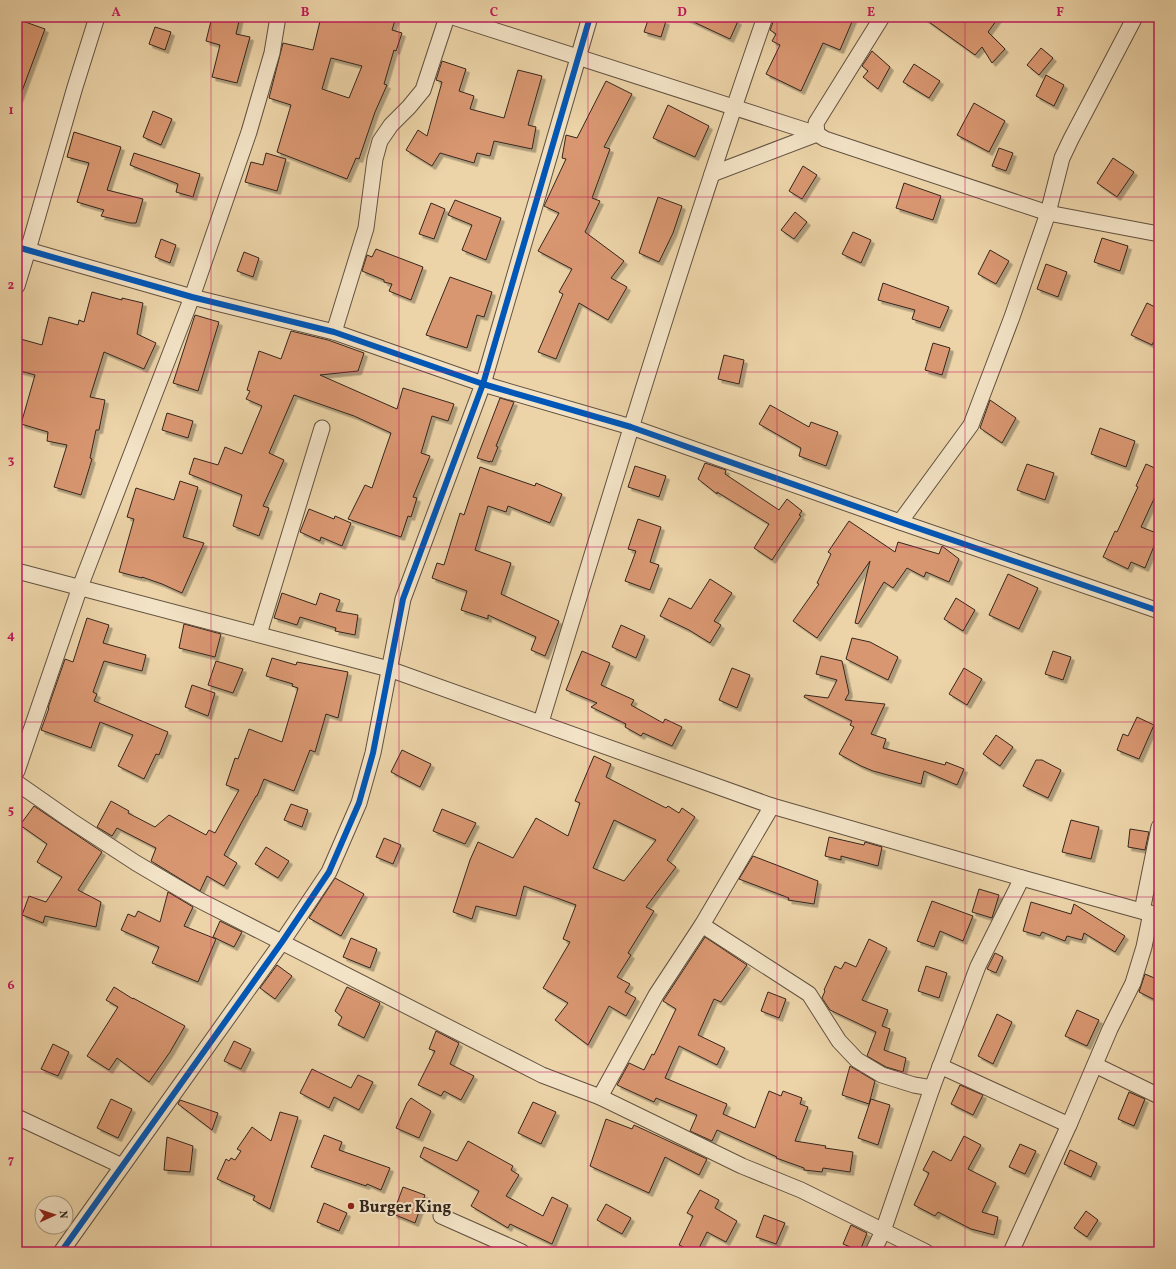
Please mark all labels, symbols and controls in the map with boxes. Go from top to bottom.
text: A [111,4,121,22]
text: B [301,4,310,22]
text: C [490,4,498,22]
text: D [677,4,687,22]
text: E [867,4,875,22]
text: F [1056,4,1064,22]
text: 1 [8,102,14,120]
text: 2 [8,277,15,295]
text: 3 [8,452,15,470]
text: 4 [7,627,15,645]
text: 5 [8,802,14,820]
text: 6 [7,977,15,995]
text: 7 [8,1152,14,1170]
north arrow [34,1195,74,1235]
place label: Burger King [359,1197,452,1219]
marker: Burger King [346,1201,356,1211]
text: N [55,1210,70,1219]

